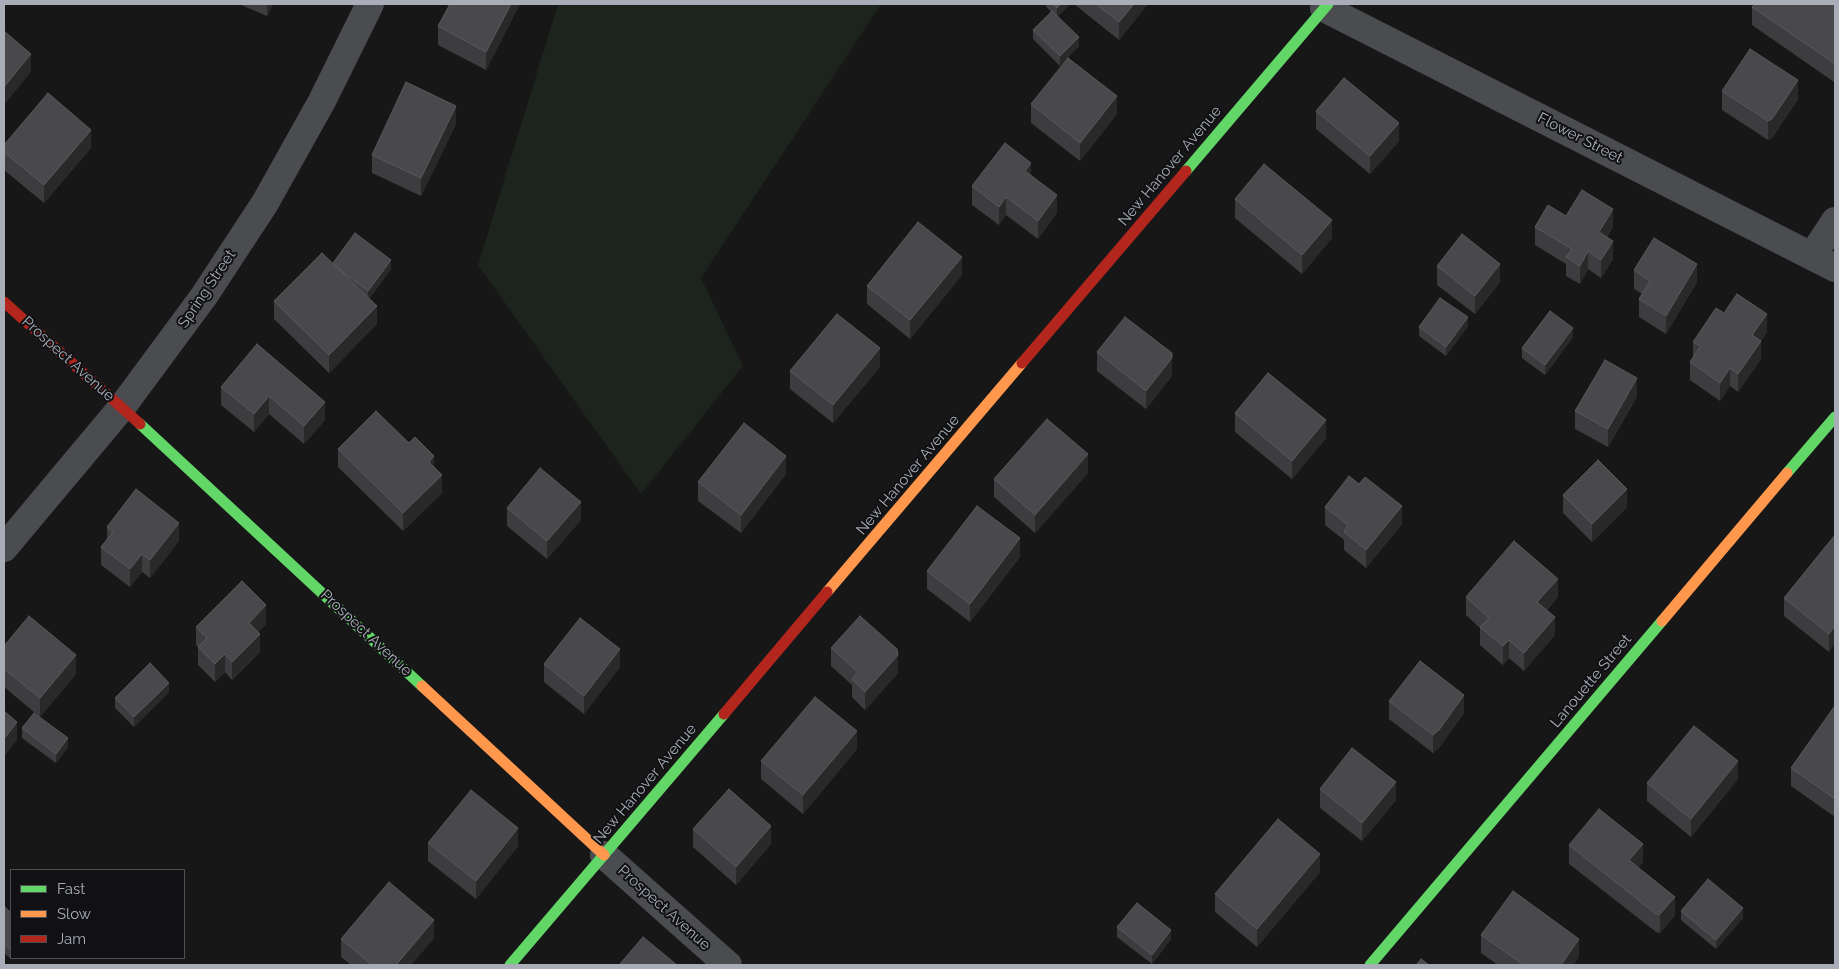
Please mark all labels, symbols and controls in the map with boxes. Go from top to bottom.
street label: New Hanover Avenue [1115,102,1225,230]
street label: Flower Street [1534,109,1626,167]
street label: Spring Street [174,247,240,331]
street label: Prospect Avenue [18,313,118,405]
street label: New Hanover Avenue [853,411,963,539]
street label: Prospect Avenue [317,586,415,680]
street label: Lanouette Street [1547,631,1635,731]
street label: New Hanover Avenue [590,720,700,848]
street label: Prospect Avenue [614,862,714,954]
legend [10,869,185,959]
text: Fast [57,880,85,898]
text: Slow [57,905,91,923]
text: Jam [57,930,86,948]

